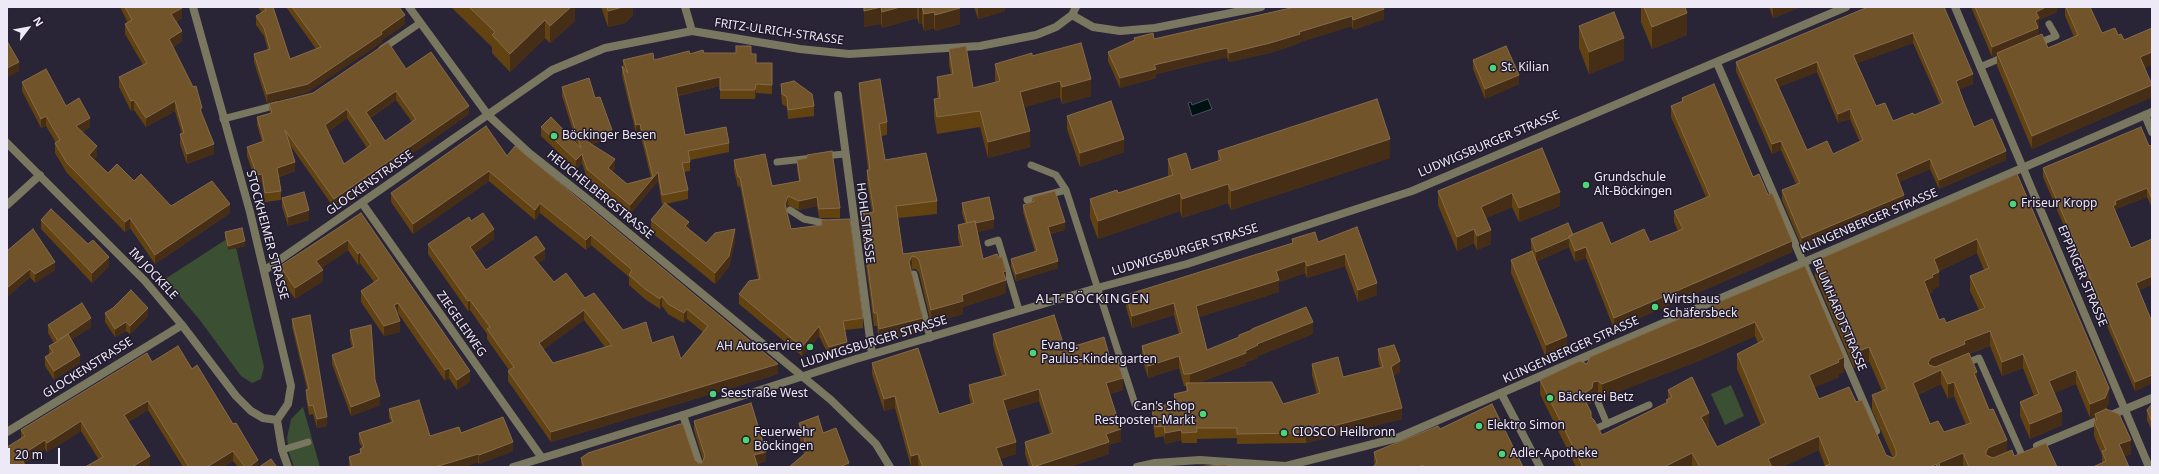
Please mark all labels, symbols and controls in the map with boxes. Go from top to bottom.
north arrow [8,8,48,48]
text: N [30,14,47,29]
street label: FRITZ-ULRICH-STRASSE [713,16,845,48]
place label: St. Kilian [1501,61,1549,75]
marker: St. Kilian [1488,63,1498,73]
street label: LUDWIGSBURGER STRASSE [1416,108,1562,180]
place label: Böckinger Besen [562,129,656,143]
marker: Böckinger Besen [549,131,559,141]
street label: GLOCKENSTRASSE [324,148,416,218]
street label: HEUCHELBERGSTRASSE [544,148,656,242]
street label: STOCKHEIMER STRASSE [243,169,291,301]
place label: Grundschule Alt-Böckingen [1594,171,1672,199]
marker: Grundschule Alt-Böckingen [1581,180,1591,190]
street label: HOHLSTRASSE [853,182,877,264]
street label: KLINGENBERGER STRASSE [1798,186,1940,256]
place label: Friseur Kropp [2021,197,2097,211]
marker: Friseur Kropp [2008,199,2018,209]
street label: LUDWIGSBURGER STRASSE [1110,221,1260,279]
street label: EPPINGER STRASSE [2054,223,2110,329]
street label: IM JOCKELE [125,245,181,303]
street label: BLUMHARDTSTRASSE [1809,257,1869,373]
street label: ZIEGELEIWEG [433,288,489,360]
district label: ALT-BÖCKINGEN [1036,291,1150,307]
place label: Wirtshaus Schäfersbeck [1663,293,1737,321]
marker: Wirtshaus Schäfersbeck [1650,302,1660,312]
street label: LUDWIGSBURGER STRASSE [799,313,949,371]
street label: KLINGENBERGER STRASSE [1501,313,1641,387]
street label: GLOCKENSTRASSE [40,335,136,401]
place label: Evang. Paulus-Kindergarten [1041,339,1157,367]
place label: AH Autoservice [716,340,802,354]
marker: AH Autoservice [805,342,815,352]
marker: Evang. Paulus-Kindergarten [1028,348,1038,358]
place label: Seestraße West [721,387,808,401]
marker: Seestraße West [708,389,718,399]
place label: Bäckerei Betz [1558,391,1634,405]
marker: Bäckerei Betz [1545,393,1555,403]
place label: Can's Shop Restposten-Markt [1095,400,1195,428]
marker: Can's Shop Restposten-Markt [1198,409,1208,419]
place label: Elektro Simon [1487,419,1565,433]
marker: Elektro Simon [1474,421,1484,431]
place label: Feuerwehr Böckingen [754,426,815,454]
place label: CIOSCO Heilbronn [1292,426,1395,440]
marker: CIOSCO Heilbronn [1279,428,1289,438]
marker: Feuerwehr Böckingen [741,435,751,445]
scale bar [10,440,62,466]
text: 20 m [15,446,43,463]
place label: Adler-Apotheke [1510,447,1598,461]
marker: Adler-Apotheke [1497,449,1507,459]

